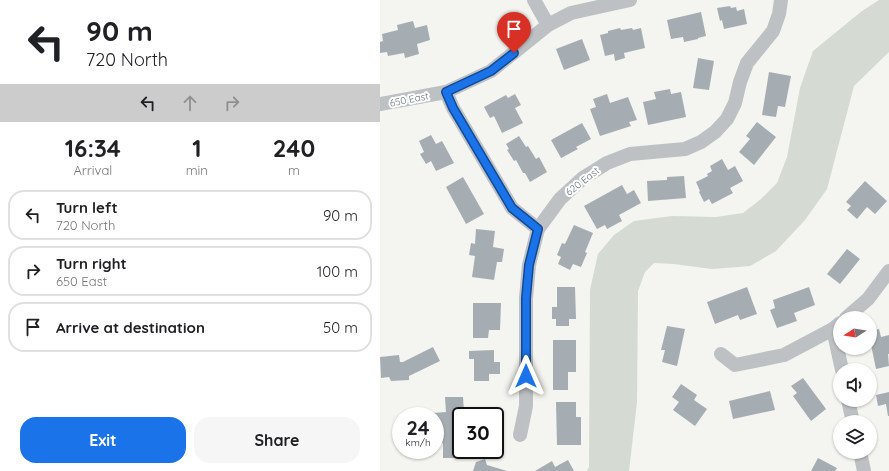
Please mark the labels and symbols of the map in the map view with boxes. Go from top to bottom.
pin [497,12,531,53]
street label: 650 East [389,89,430,110]
street label: 620 East [563,164,602,199]
north arrow [833,311,877,355]
position arrow [505,355,547,397]
speed limit sign: 30 [452,407,504,459]

